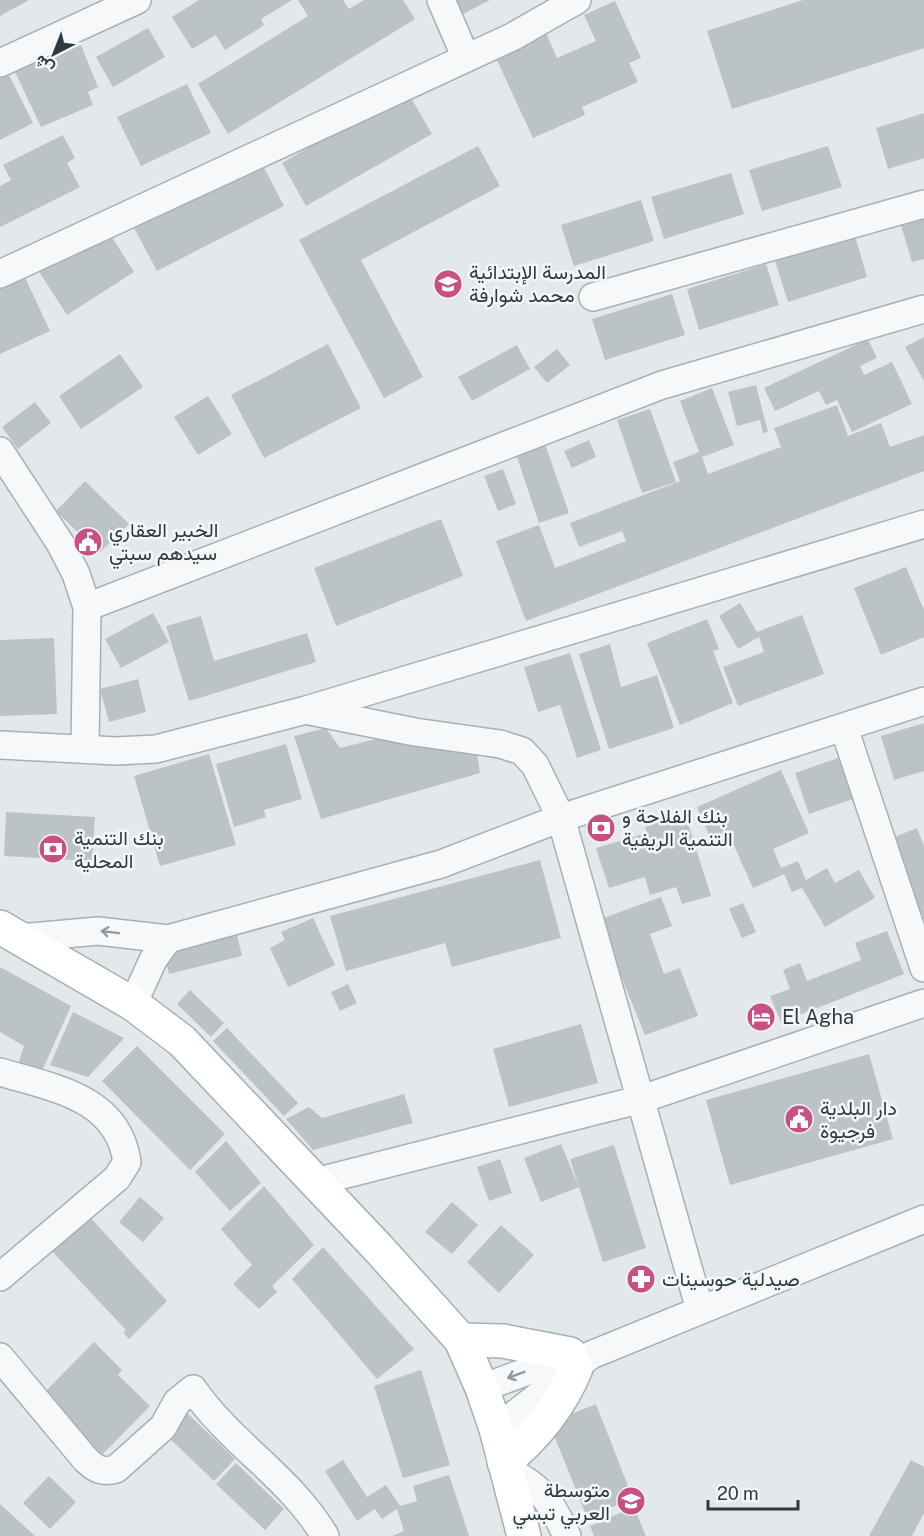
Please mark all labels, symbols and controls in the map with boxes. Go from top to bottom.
north arrow [24,24,84,84]
text: ش [31,51,58,78]
place label: المدرسة الإبتدائية محمد شوارفة [469,260,606,308]
school or university icon: المدرسة الإبتدائية محمد شوارفة [432,268,464,300]
place label: الخبير العقاري سيدهم سبتي [109,518,218,570]
public building icon: الخبير العقاري سيدهم سبتي [72,526,104,558]
place label: بنك الفلاحة و التنمية الريفية [622,804,733,852]
bank icon: بنك الفلاحة و التنمية الريفية [585,812,617,844]
place label: بنك التنمية المحلية [74,826,164,873]
bank icon: بنك التنمية المحلية [37,833,69,865]
one-way arrow [101,927,121,938]
hotel icon: El Agha [745,1001,777,1033]
place label: El Agha [782,1005,854,1029]
place label: دار البلدية فرجيوة [820,1096,897,1144]
public building icon: دار البلدية فرجيوة [783,1103,815,1135]
pharmacy icon: صيدلية حوسينات [625,1263,657,1295]
place label: صيدلية حوسينات [662,1267,800,1292]
one-way arrow [507,1370,526,1381]
scale bar [708,1473,798,1511]
place label: متوسطة العربي تبسي [512,1478,610,1530]
text: 20 m [717,1483,759,1504]
school or university icon: متوسطة العربي تبسي [615,1485,647,1517]

